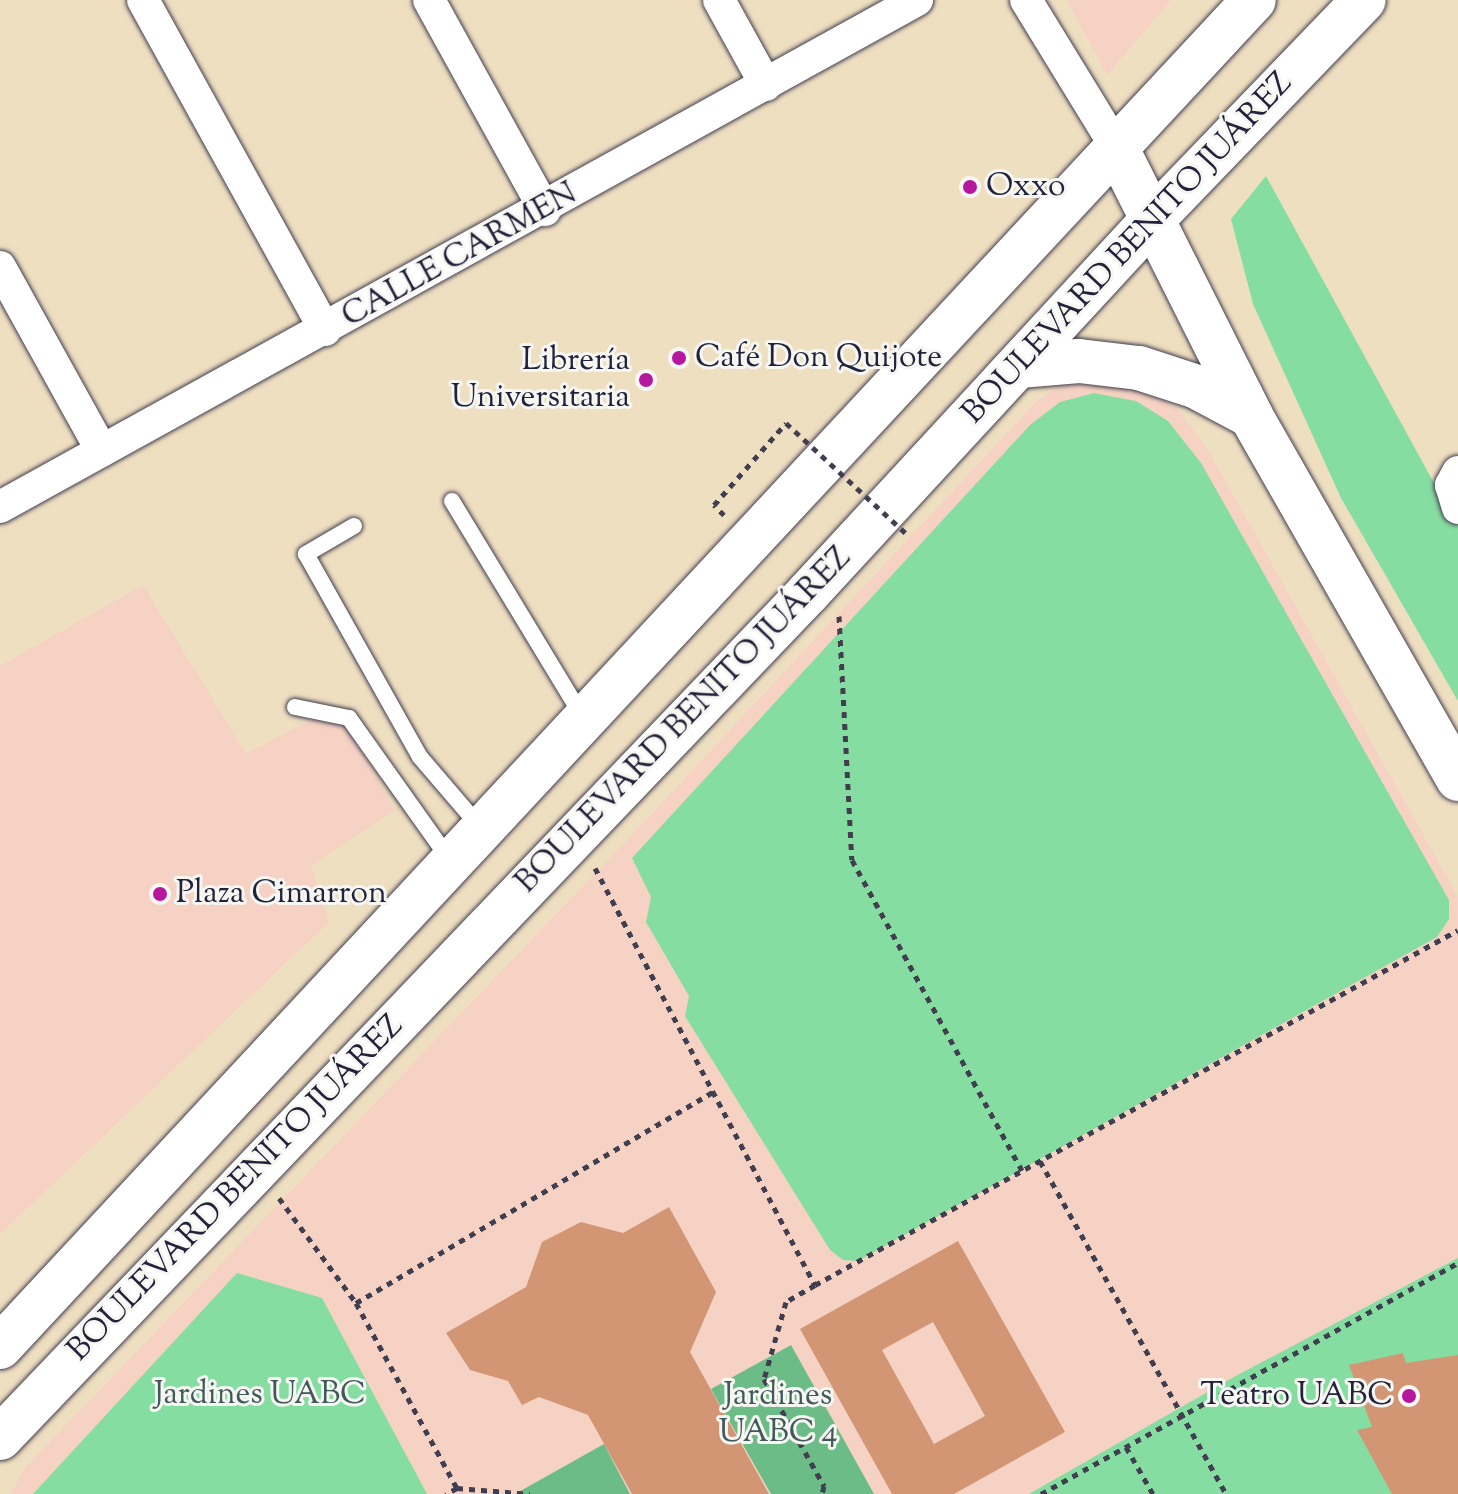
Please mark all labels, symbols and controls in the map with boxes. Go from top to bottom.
street label: BOULEVARD BENITO JUÁREZ [955,65,1301,433]
place label: Oxxo [986,168,1065,206]
street label: CALLE CARMEN [336,176,584,336]
marker: Oxxo [961,178,979,196]
place label: Café Don Quijote [695,339,942,377]
place label: Librería Universitaria [451,343,630,418]
marker: Café Don Quijote [670,349,688,367]
marker: Librería Universitaria [637,371,655,389]
street label: BOULEVARD BENITO JUÁREZ [508,540,860,902]
place label: Plaza Cimarron [176,875,387,913]
marker: Plaza Cimarron [151,885,169,903]
street label: BOULEVARD BENITO JUÁREZ [60,1008,412,1370]
park label: Jardines UABC [154,1376,366,1414]
place label: Teatro UABC [1201,1377,1393,1415]
park label: Jardines UABC 4 [718,1378,838,1453]
marker: Teatro UABC [1400,1387,1418,1405]

